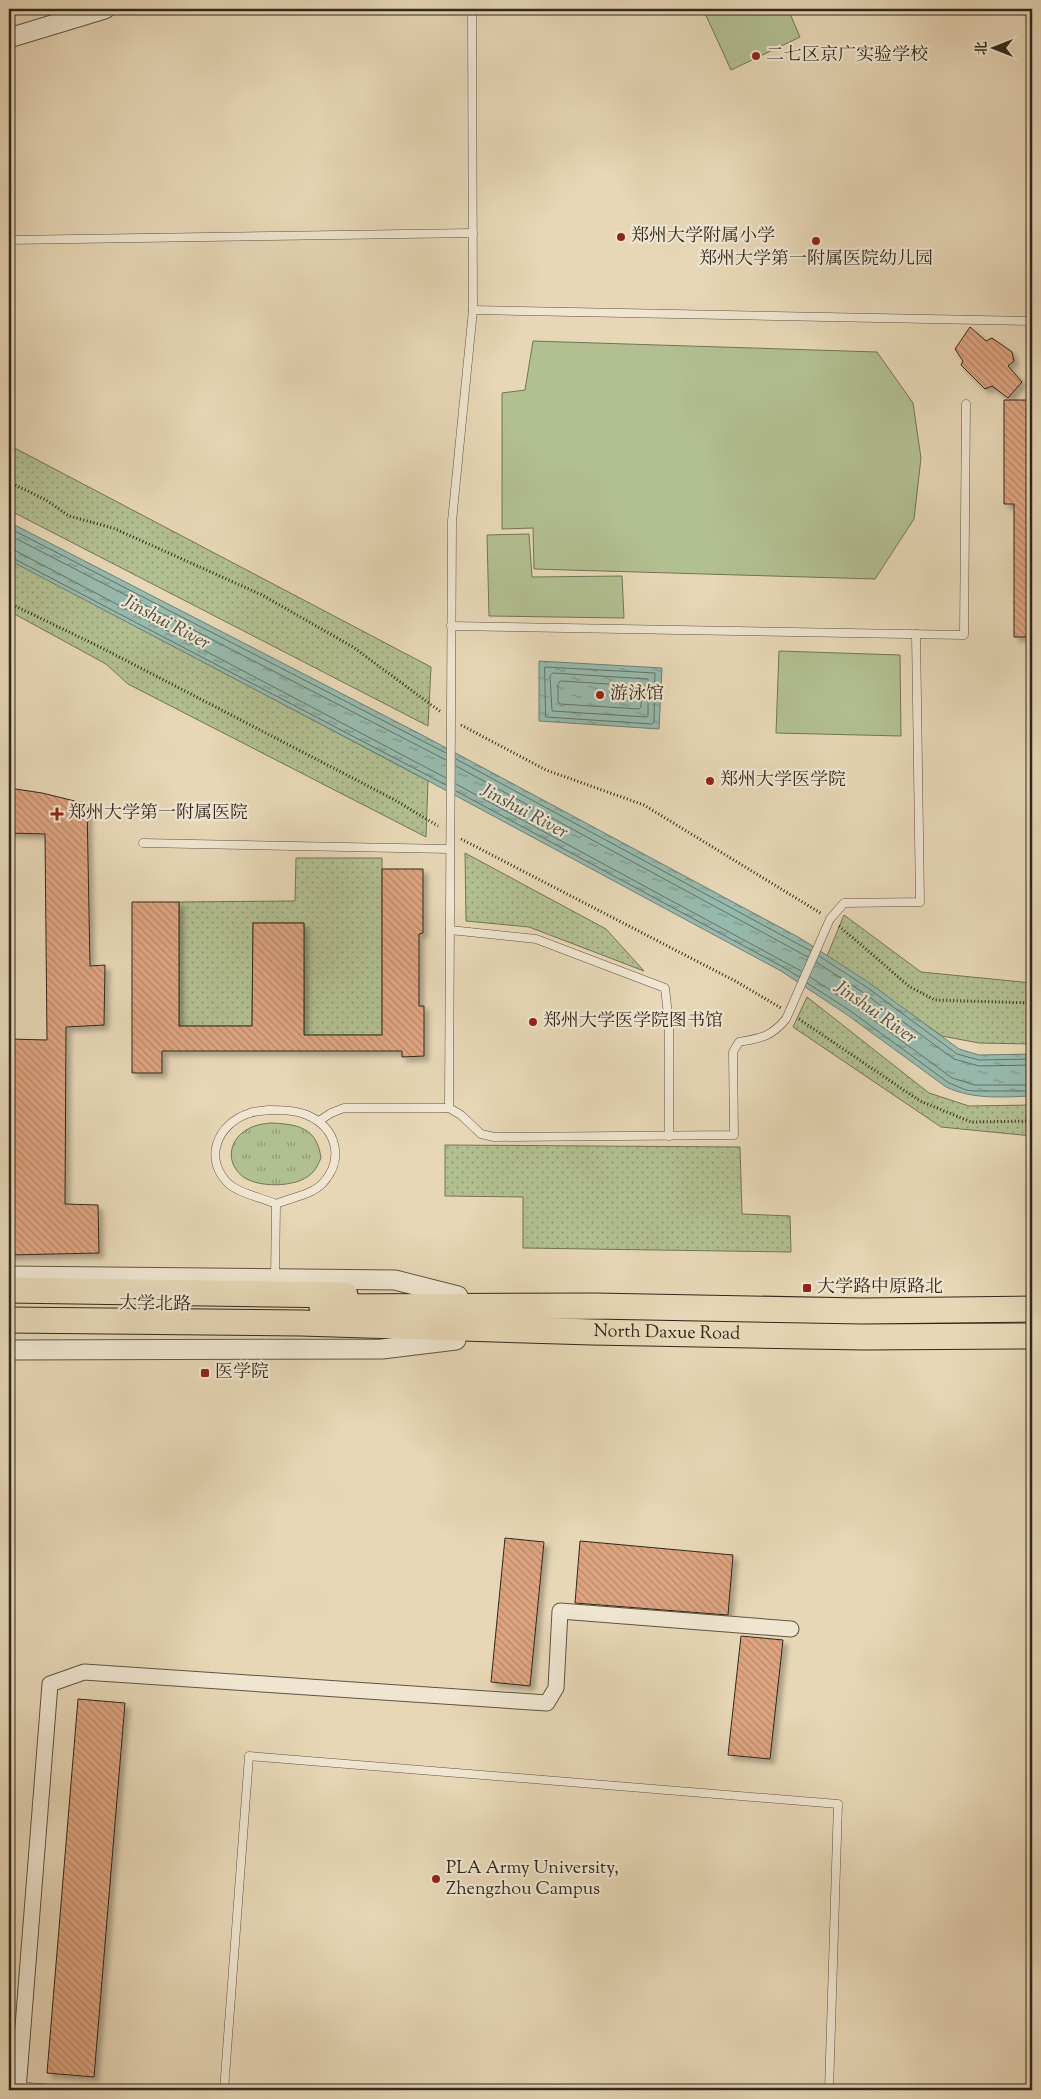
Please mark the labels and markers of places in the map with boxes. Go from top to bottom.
place label: 二七区京广实验学校 [766,43,928,69]
marker: 二七区京广实验学校 [750,50,762,62]
place label: 郑州大学附属小学 [631,224,775,250]
marker: 郑州大学附属小学 [615,231,627,243]
marker: 郑州大学第一附属医院幼儿园 [810,235,822,247]
place label: 郑州大学第一附属医院幼儿园 [699,247,933,273]
place label: 游泳馆 [610,682,664,708]
marker: 游泳馆 [594,689,606,701]
place label: 郑州大学医学院 [720,768,846,794]
marker: 郑州大学医学院 [704,775,716,787]
place label: 郑州大学第一附属医院 [68,801,248,827]
marker: 郑州大学第一附属医院 [50,807,64,821]
place label: 郑州大学医学院图书馆 [543,1009,723,1035]
marker: 郑州大学医学院图书馆 [527,1016,539,1028]
place label: 大学路中原路北 [817,1275,943,1301]
marker: 大学路中原路北 [801,1282,813,1294]
place label: 医学院 [215,1360,269,1386]
marker: 医学院 [199,1367,211,1379]
place label: PLA Army University, Zhengzhou Campus [446,1856,619,1903]
marker: PLA Army University, Zhengzhou Campus [430,1873,442,1885]

